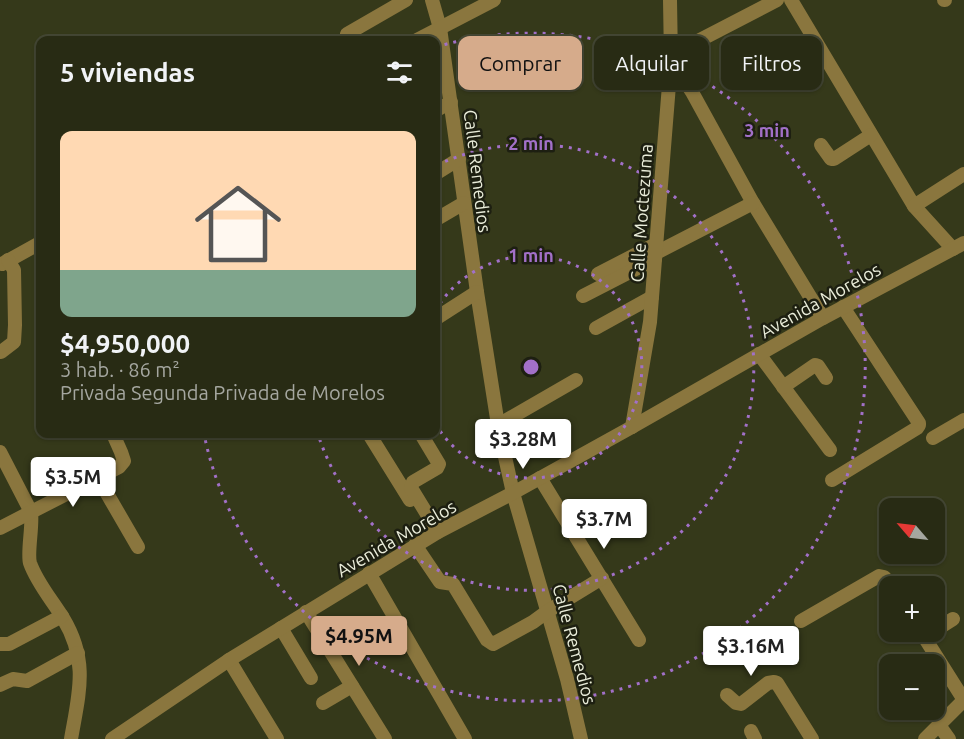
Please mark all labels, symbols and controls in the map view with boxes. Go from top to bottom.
chip: Comprar [458,36,582,90]
chip: Alquilar [594,36,709,90]
chip: Filtros [721,36,822,90]
icon: filters [383,56,416,89]
text: 5 viviendas [60,58,195,87]
street label: Calle Remedios [461,108,495,234]
text: 3 min [744,120,790,140]
text: 2 min [508,133,554,153]
street label: Calle Moctezuma [626,143,656,283]
icon: home [184,170,292,278]
text: 1 min [508,245,554,265]
street label: Avenida Morelos [756,259,884,341]
text: $4,950,000 [60,329,190,358]
centre of rings [521,357,541,377]
text: 3 hab. · 86 m² [60,358,180,381]
text: Privada Segunda Privada de Morelos [60,381,385,404]
pin: $3.28M [474,419,572,470]
text: $3.28M [489,427,557,450]
pin: $3.5M [31,457,115,508]
text: $3.5M [45,465,101,488]
street label: Avenida Morelos [333,496,459,580]
north arrow [879,498,945,564]
map controls [879,498,945,720]
pin: $3.7M [562,499,646,550]
text: $3.7M [576,507,632,530]
button: + [879,576,945,642]
street label: Calle Remedios [549,582,601,706]
pin: $4.95M [310,616,408,667]
text: $4.95M [325,624,393,647]
pin: $3.16M [702,626,800,677]
text: $3.16M [717,634,785,657]
button: − [879,654,945,720]

